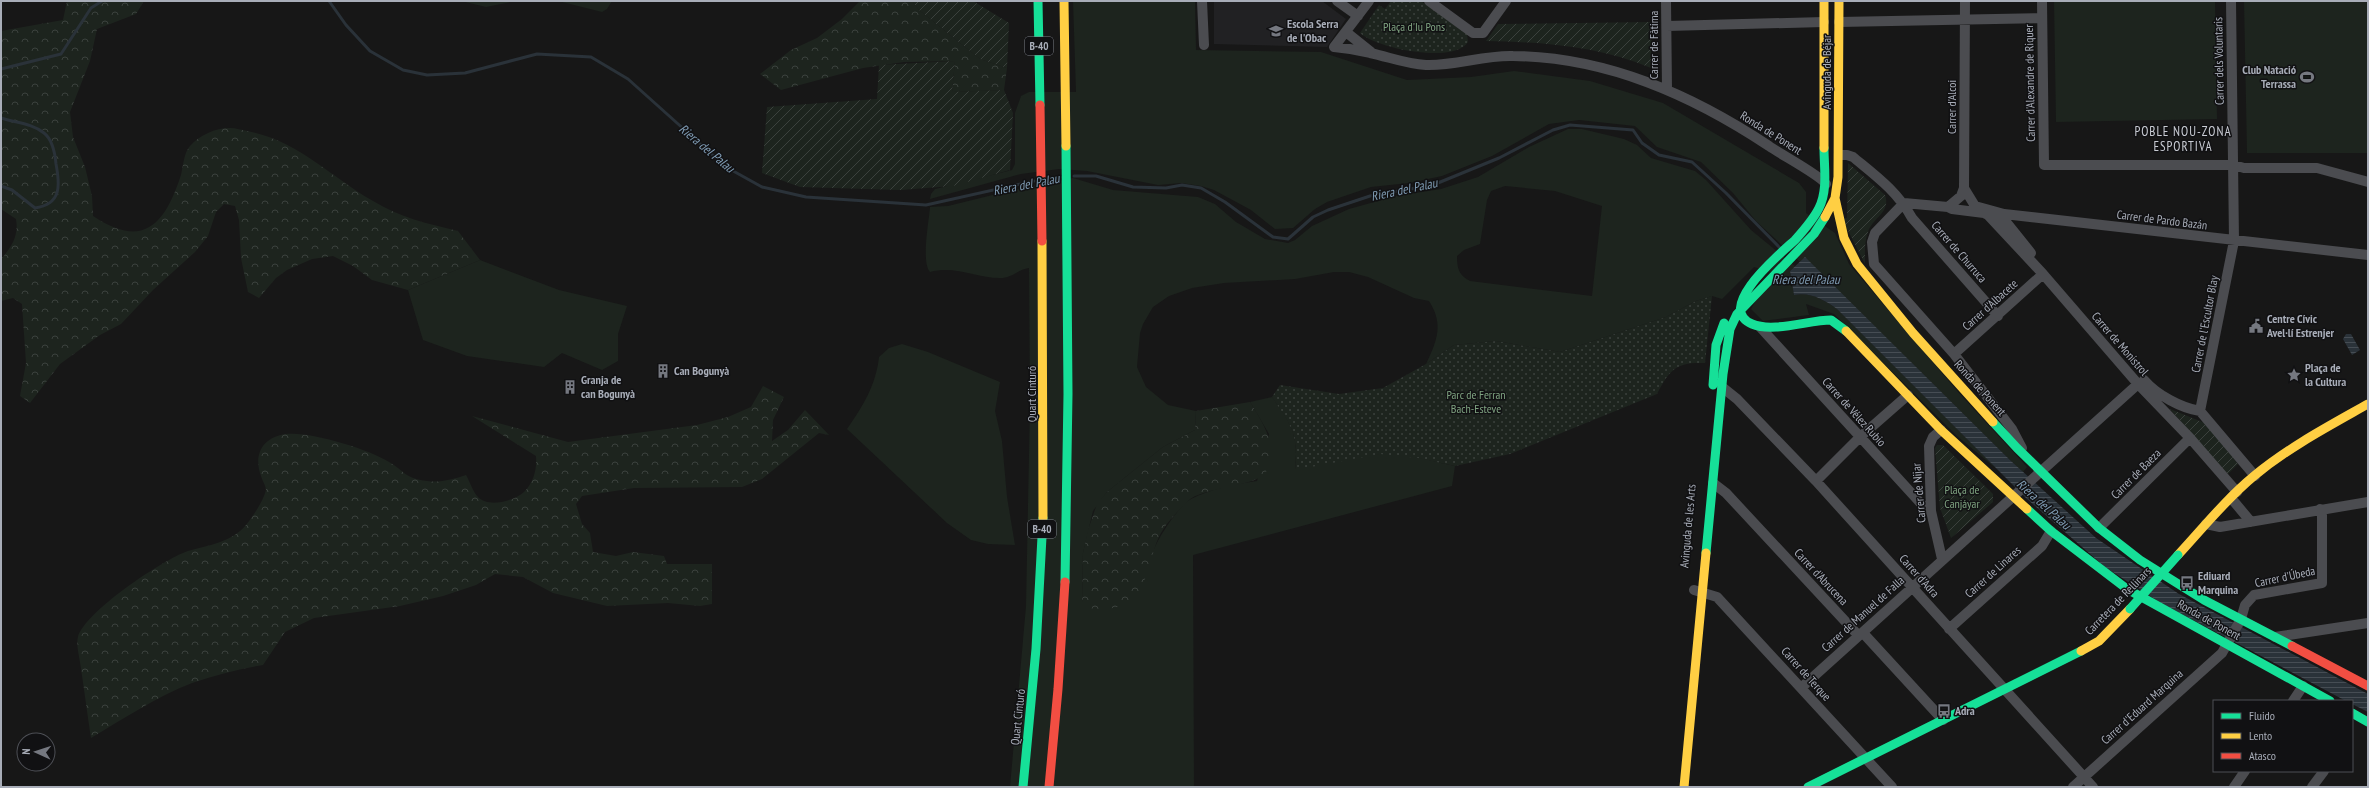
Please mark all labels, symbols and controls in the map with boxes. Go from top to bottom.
street label: Carrer de Fàtima [1646,11,1661,79]
place label: Escola Serra de l'Obac [1287,16,1339,45]
street label: Carrer dels Voluntaris [2210,17,2227,105]
park label: Plaça d'Iu Pons [1383,19,1445,34]
school or university icon: Escola Serra de l'Obac [1268,23,1284,39]
street label: Carrer d'Alexandre de Riquer [2021,23,2038,142]
street label: Avinguda de Béjar [1819,34,1834,109]
road number: B-40 [1025,37,1053,55]
place label: Club Natació Terrassa [2242,62,2297,91]
sports icon: Club Natació Terrassa [2299,69,2315,85]
street label: Carrer d'Alcoi [1944,80,1959,134]
street label: Ronda de Ponent [1738,108,1806,158]
water label: Riera del Palau [675,120,739,177]
district label: POBLE NOU-ZONA ESPORTIVA [2134,123,2232,155]
water label: Riera del Palau [991,169,1062,199]
water label: Riera del Palau [1369,174,1440,205]
street label: Carrer de Pardo Bazán [2116,207,2208,233]
street label: Carrer de Churruca [1928,218,1990,286]
water label: Riera del Palau [1772,271,1841,288]
street label: Carrer de l'Escultor Blay [2188,274,2221,374]
street label: Carrer d'Albacete [1959,276,2020,333]
street label: Carrer de Monistrol [2089,309,2152,379]
place label: Centre Cívic Avel·lí Estrenjer [2266,311,2335,340]
public building icon: Centre Cívic Avel·lí Estrenjer [2248,318,2264,334]
street label: Ronda de Ponent [1951,357,2010,419]
place label: Plaça de la Cultura [2305,360,2346,389]
building icon: Can Bogunyà [655,363,671,379]
place label: Can Bogunyà [674,363,729,378]
street label: Quart Cinturó [1024,366,1039,422]
place icon: Plaça de la Cultura [2286,367,2302,383]
place label: Granja de can Bogunyà [581,372,635,401]
street label: Carrer de Vélez Rubio [1819,374,1889,449]
building icon: Granja de can Bogunyà [562,379,578,395]
park label: Parc de Ferran Bach-Esteve [1446,387,1506,416]
street label: Carrer de Baeza [2107,445,2164,502]
street label: Carrer de Nijar [1908,462,1929,524]
water label: Riera del Palau [2013,476,2075,534]
park label: Plaça de Canjáyar [1944,482,1980,511]
street label: Avinguda de les Arts [1676,483,1699,569]
road number: B-40 [1028,520,1056,538]
street label: Carrer de Linares [1962,543,2024,601]
street label: Carrer d'Abrucena [1791,545,1852,608]
street label: Carrer d'Adra [1896,551,1943,600]
street label: Carretera de Rellinars [2081,563,2154,638]
street label: Carrer d'Úbeda [2253,563,2317,590]
place label: Ediuard Marquina [2198,568,2238,597]
street label: Carrer de Manuel de Falla [1818,572,1907,655]
bus stop icon: Ediuard Marquina [2179,575,2195,591]
street label: Ronda de Ponent [2175,596,2244,643]
street label: Carrer de Terque [1778,644,1835,704]
street label: Carrer d'Eduard Marquina [2098,666,2186,747]
street label: Quart Cinturó [1007,688,1028,746]
legend [2213,700,2353,772]
bus stop icon: Adra [1936,703,1952,719]
place label: Adra [1954,703,1975,718]
text: Fluido [2249,708,2275,723]
text: Lento [2249,728,2272,743]
north arrow [16,732,56,772]
text: N [19,748,33,755]
text: Atasco [2249,748,2276,763]

